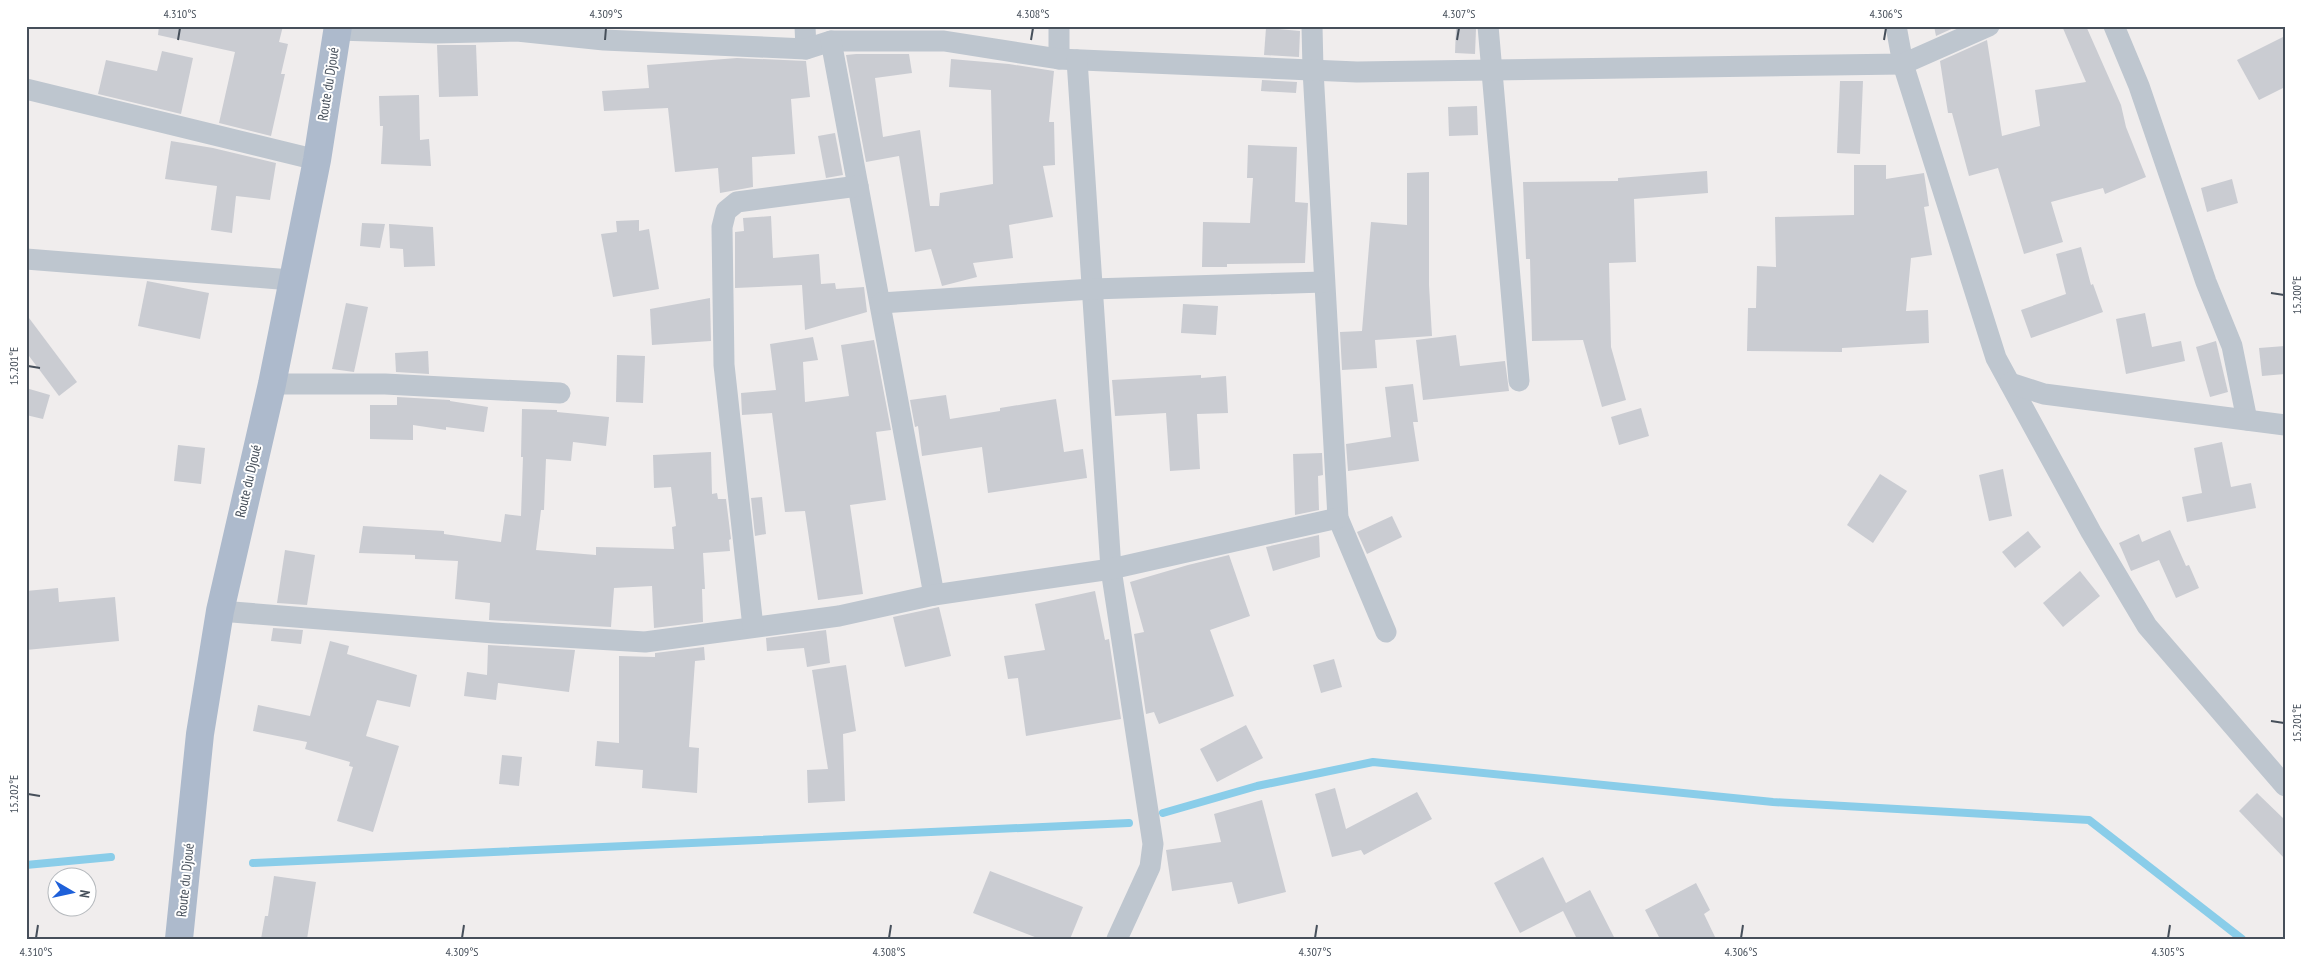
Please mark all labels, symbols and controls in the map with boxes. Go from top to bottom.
text: 4.310°S [164,6,196,21]
text: 4.309°S [590,6,622,21]
text: 4.308°S [1017,6,1049,21]
text: 4.307°S [1443,6,1475,21]
text: 4.306°S [1870,6,1902,21]
street label: Route du Djoué [313,46,343,122]
text: 15.200°E [2289,276,2304,314]
text: 15.201°E [6,347,21,385]
street label: Route du Djoué [231,443,265,519]
text: 15.201°E [2289,704,2304,742]
text: 15.202°E [6,775,21,813]
street label: Route du Djoué [172,842,198,918]
north arrow [48,868,98,918]
text: N [75,889,94,899]
text: 4.310°S [20,944,52,959]
text: 4.309°S [446,944,478,959]
text: 4.308°S [873,944,905,959]
text: 4.307°S [1299,944,1331,959]
text: 4.306°S [1725,944,1757,959]
text: 4.305°S [2152,944,2184,959]

